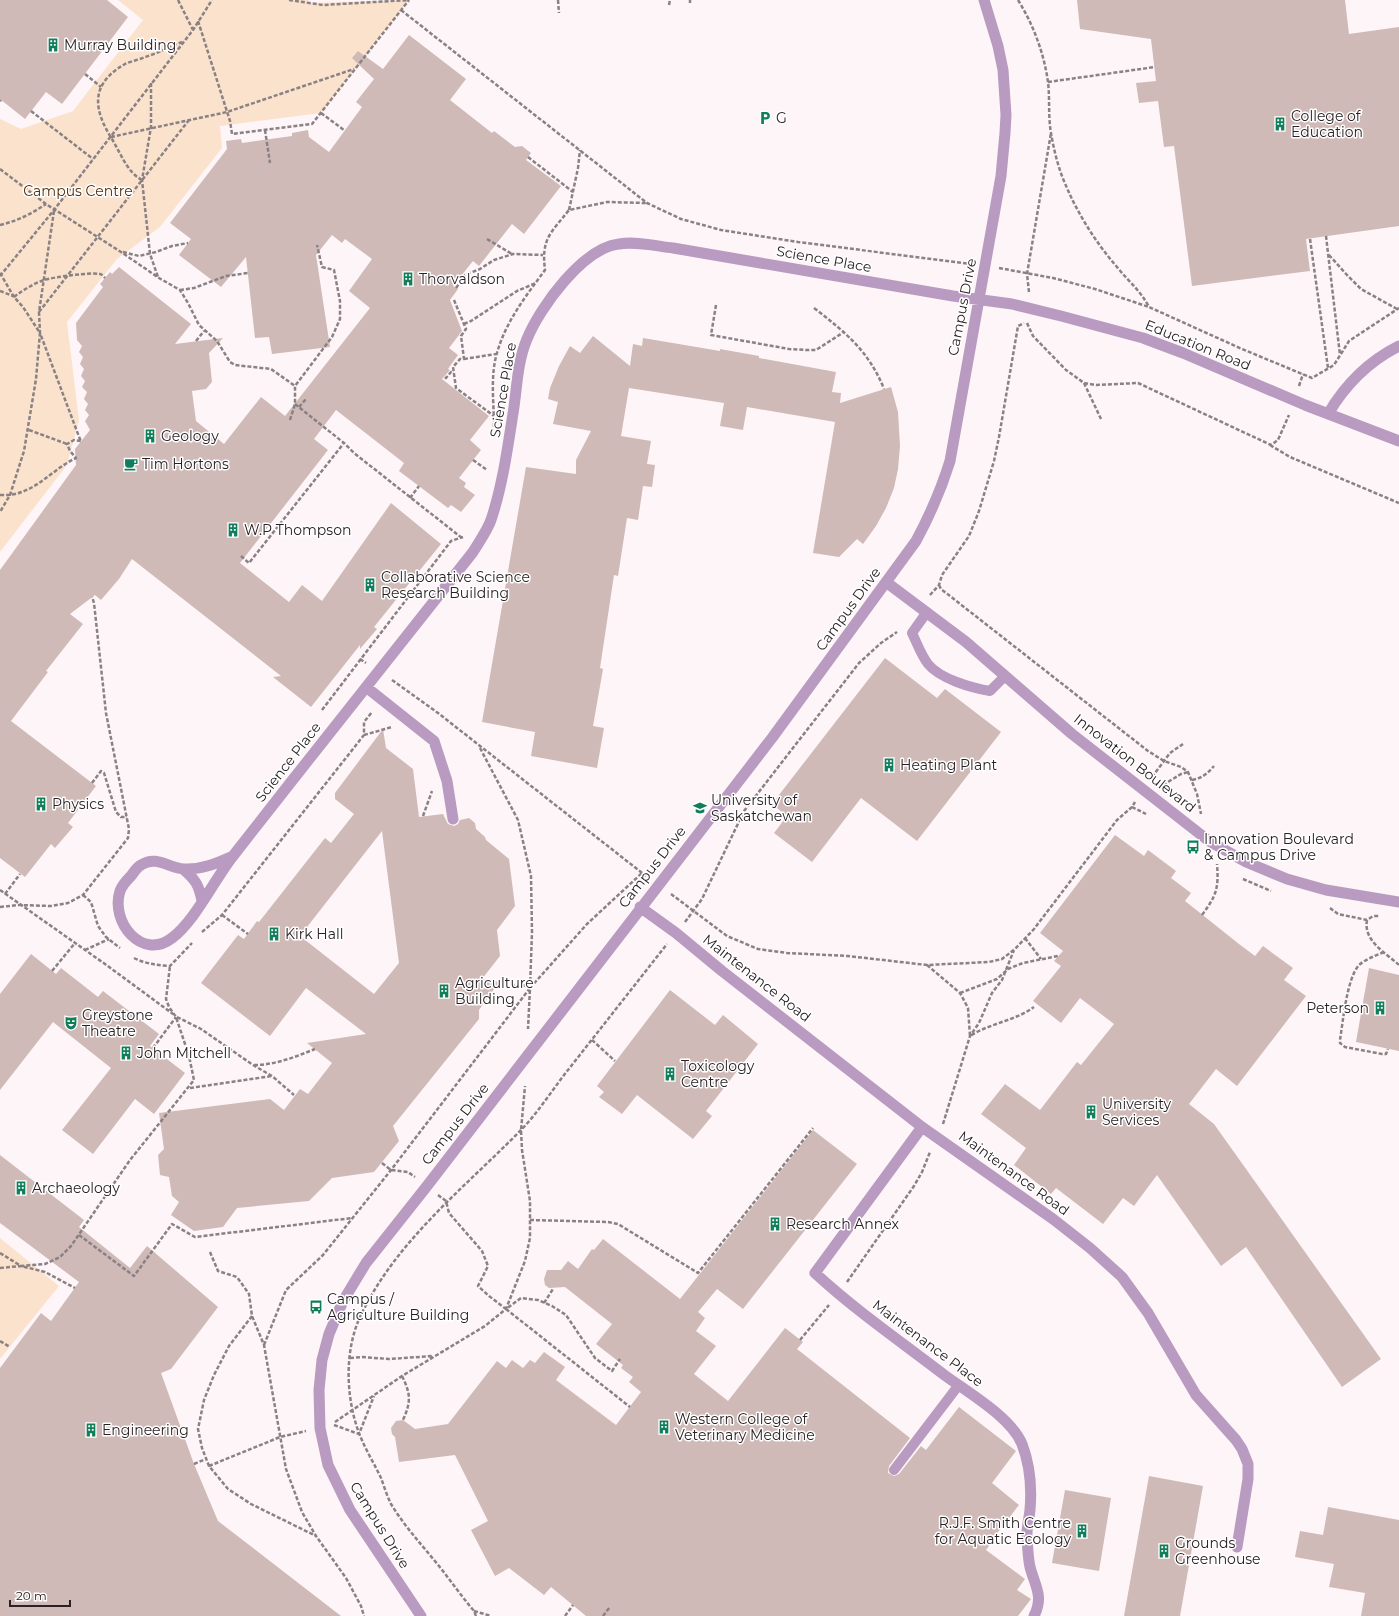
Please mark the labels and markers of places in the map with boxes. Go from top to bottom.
place label: Murray Building [64,36,176,54]
building icon: Murray Building [45,37,61,53]
place label: College of Education [1291,107,1363,141]
place label: G [776,109,787,127]
parking icon: G [757,110,773,126]
building icon: College of Education [1272,116,1288,132]
place label: Thorvaldson [419,270,505,288]
building icon: Thorvaldson [400,271,416,287]
place label: Geology [161,427,219,445]
building icon: Geology [142,428,158,444]
place label: Tim Hortons [142,455,229,473]
cafe icon: Tim Hortons [123,456,139,472]
place label: W.P Thompson [244,521,351,539]
building icon: W.P Thompson [225,522,241,538]
place label: Collaborative Science Research Building [381,568,530,602]
building icon: Collaborative Science Research Building [362,577,378,593]
place label: Heating Plant [900,756,998,774]
building icon: Heating Plant [881,757,897,773]
place label: University of Saskatchewan [711,791,812,825]
place label: Physics [52,795,104,813]
building icon: Physics [33,796,49,812]
school or university icon: University of Saskatchewan [692,800,708,816]
place label: Innovation Boulevard & Campus Drive [1204,830,1354,864]
bus stop icon: Innovation Boulevard & Campus Drive [1185,839,1201,855]
place label: Kirk Hall [285,925,343,943]
building icon: Kirk Hall [266,926,282,942]
place label: Agriculture Building [455,974,534,1008]
building icon: Agriculture Building [436,983,452,999]
place label: Peterson [1306,999,1369,1017]
building icon: Peterson [1372,1000,1388,1016]
place label: Greystone Theatre [82,1006,153,1040]
theatre icon: Greystone Theatre [63,1015,79,1031]
place label: John Mitchell [136,1044,231,1062]
building icon: John Mitchell [118,1045,134,1061]
place label: Toxicology Centre [681,1057,755,1091]
building icon: Toxicology Centre [662,1066,678,1082]
place label: University Services [1102,1095,1171,1129]
building icon: University Services [1083,1104,1099,1120]
place label: Archaeology [32,1179,120,1197]
building icon: Archaeology [13,1180,29,1196]
place label: Research Annex [786,1215,899,1233]
building icon: Research Annex [767,1216,783,1232]
place label: Campus / Agriculture Building [327,1290,469,1324]
bus stop icon: Campus / Agriculture Building [308,1299,324,1315]
place label: Western College of Veterinary Medicine [675,1410,815,1444]
building icon: Western College of Veterinary Medicine [656,1419,672,1435]
place label: Engineering [102,1421,189,1439]
building icon: Engineering [83,1422,99,1438]
place label: R.J.F. Smith Centre for Aquatic Ecology [935,1514,1071,1548]
building icon: R.J.F. Smith Centre for Aquatic Ecology [1074,1523,1090,1539]
place label: Grounds Greenhouse [1175,1534,1261,1568]
building icon: Grounds Greenhouse [1156,1543,1172,1559]

